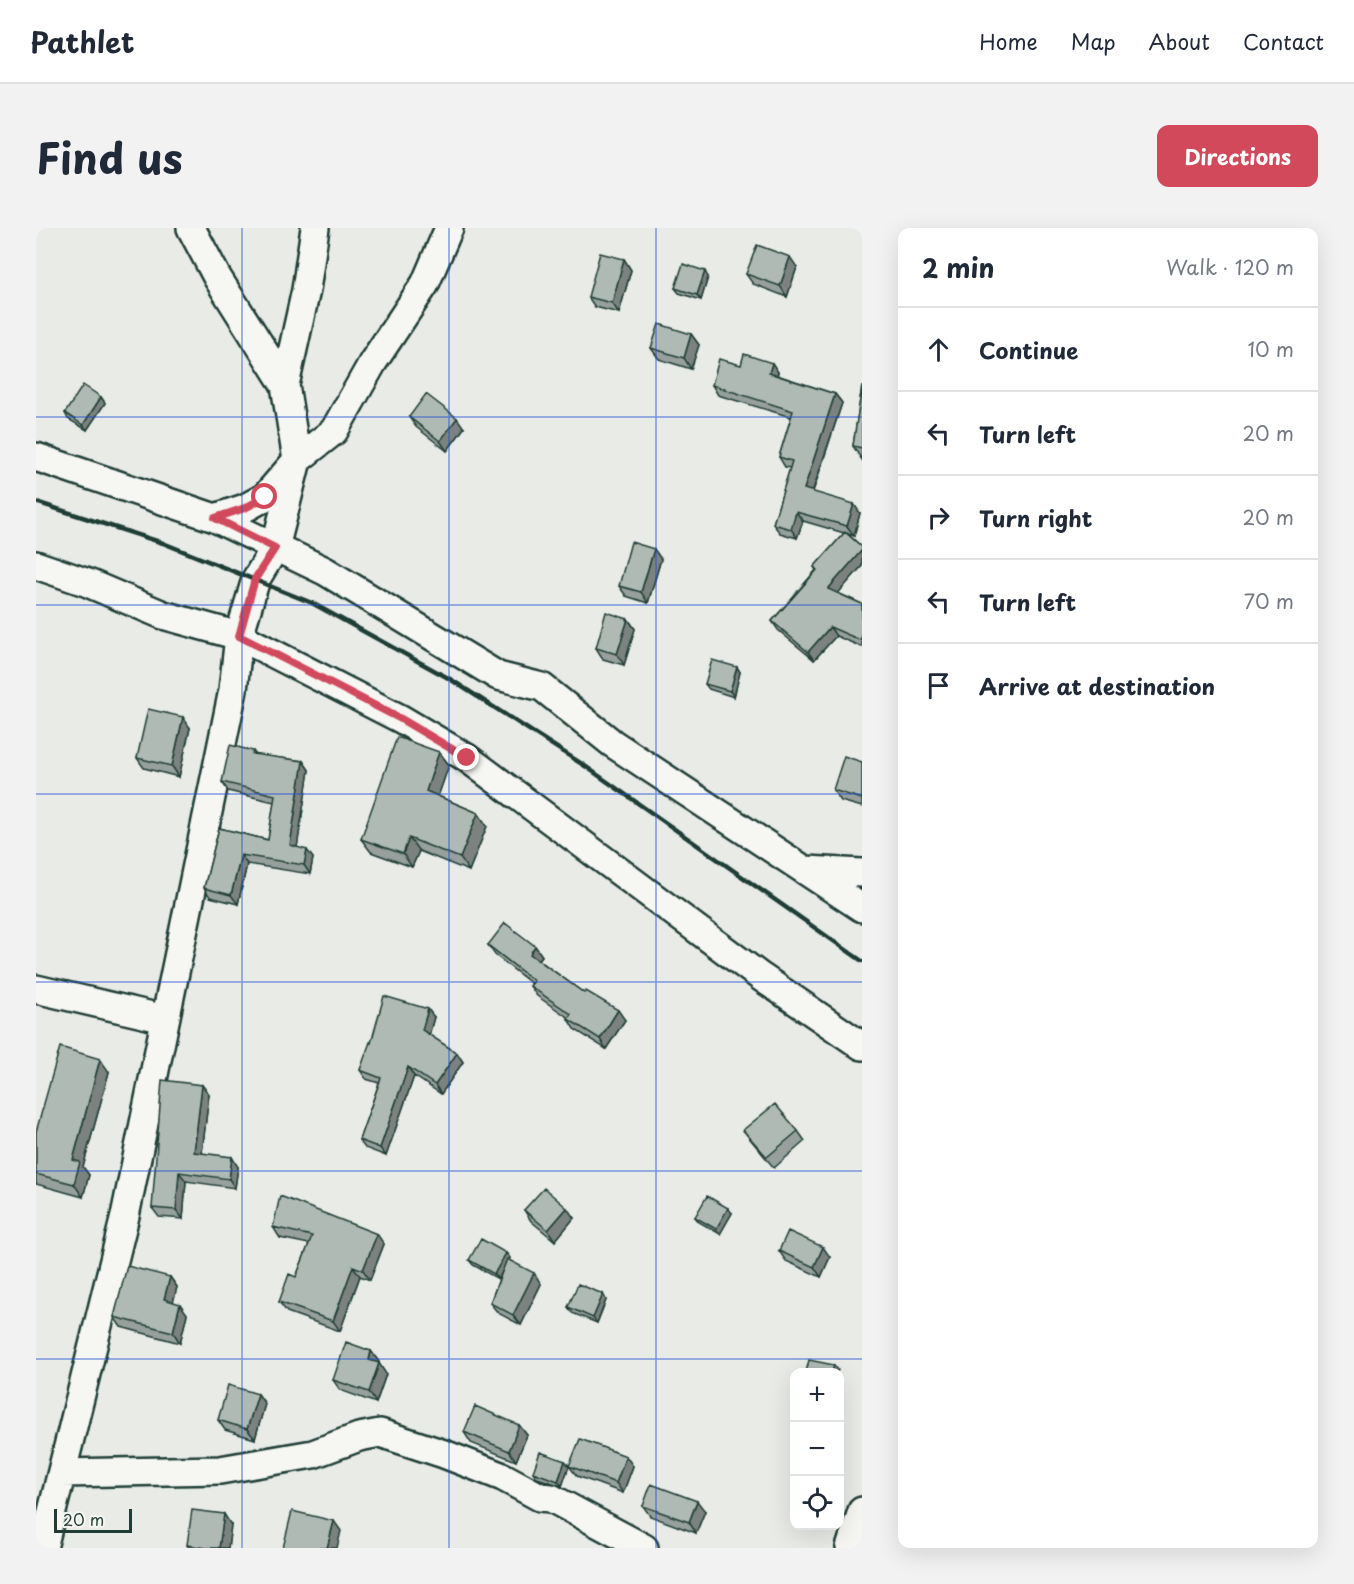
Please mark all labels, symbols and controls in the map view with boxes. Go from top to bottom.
text: Pathlet [30,20,134,63]
text: Home [979,25,1038,57]
text: Map [1071,25,1116,57]
text: About [1149,25,1210,57]
text: Contact [1243,25,1324,57]
text: Find us [36,125,183,188]
button: Directions [1157,125,1318,187]
text: 2 min [922,248,995,287]
text: Walk · 120 m [1166,252,1294,282]
icon: ahead [922,333,955,366]
text: Continue [979,333,1078,366]
text: 10 m [1247,334,1294,364]
icon: left [922,417,955,450]
text: Turn left [979,417,1076,450]
text: 20 m [1242,418,1294,448]
route start [251,483,277,509]
icon: right [922,501,955,534]
text: Turn right [979,501,1092,534]
text: 20 m [1242,502,1294,532]
icon: left [922,585,955,618]
text: Turn left [979,585,1076,618]
text: 70 m [1244,586,1294,616]
icon: arrive [922,669,955,702]
text: Arrive at destination [979,669,1215,702]
route end [453,744,479,770]
map controls [790,1368,844,1530]
button: + [790,1368,844,1422]
button: − [790,1422,844,1476]
button: locate [790,1476,844,1530]
scale bar [54,1506,132,1534]
text: 20 m [63,1507,104,1531]

